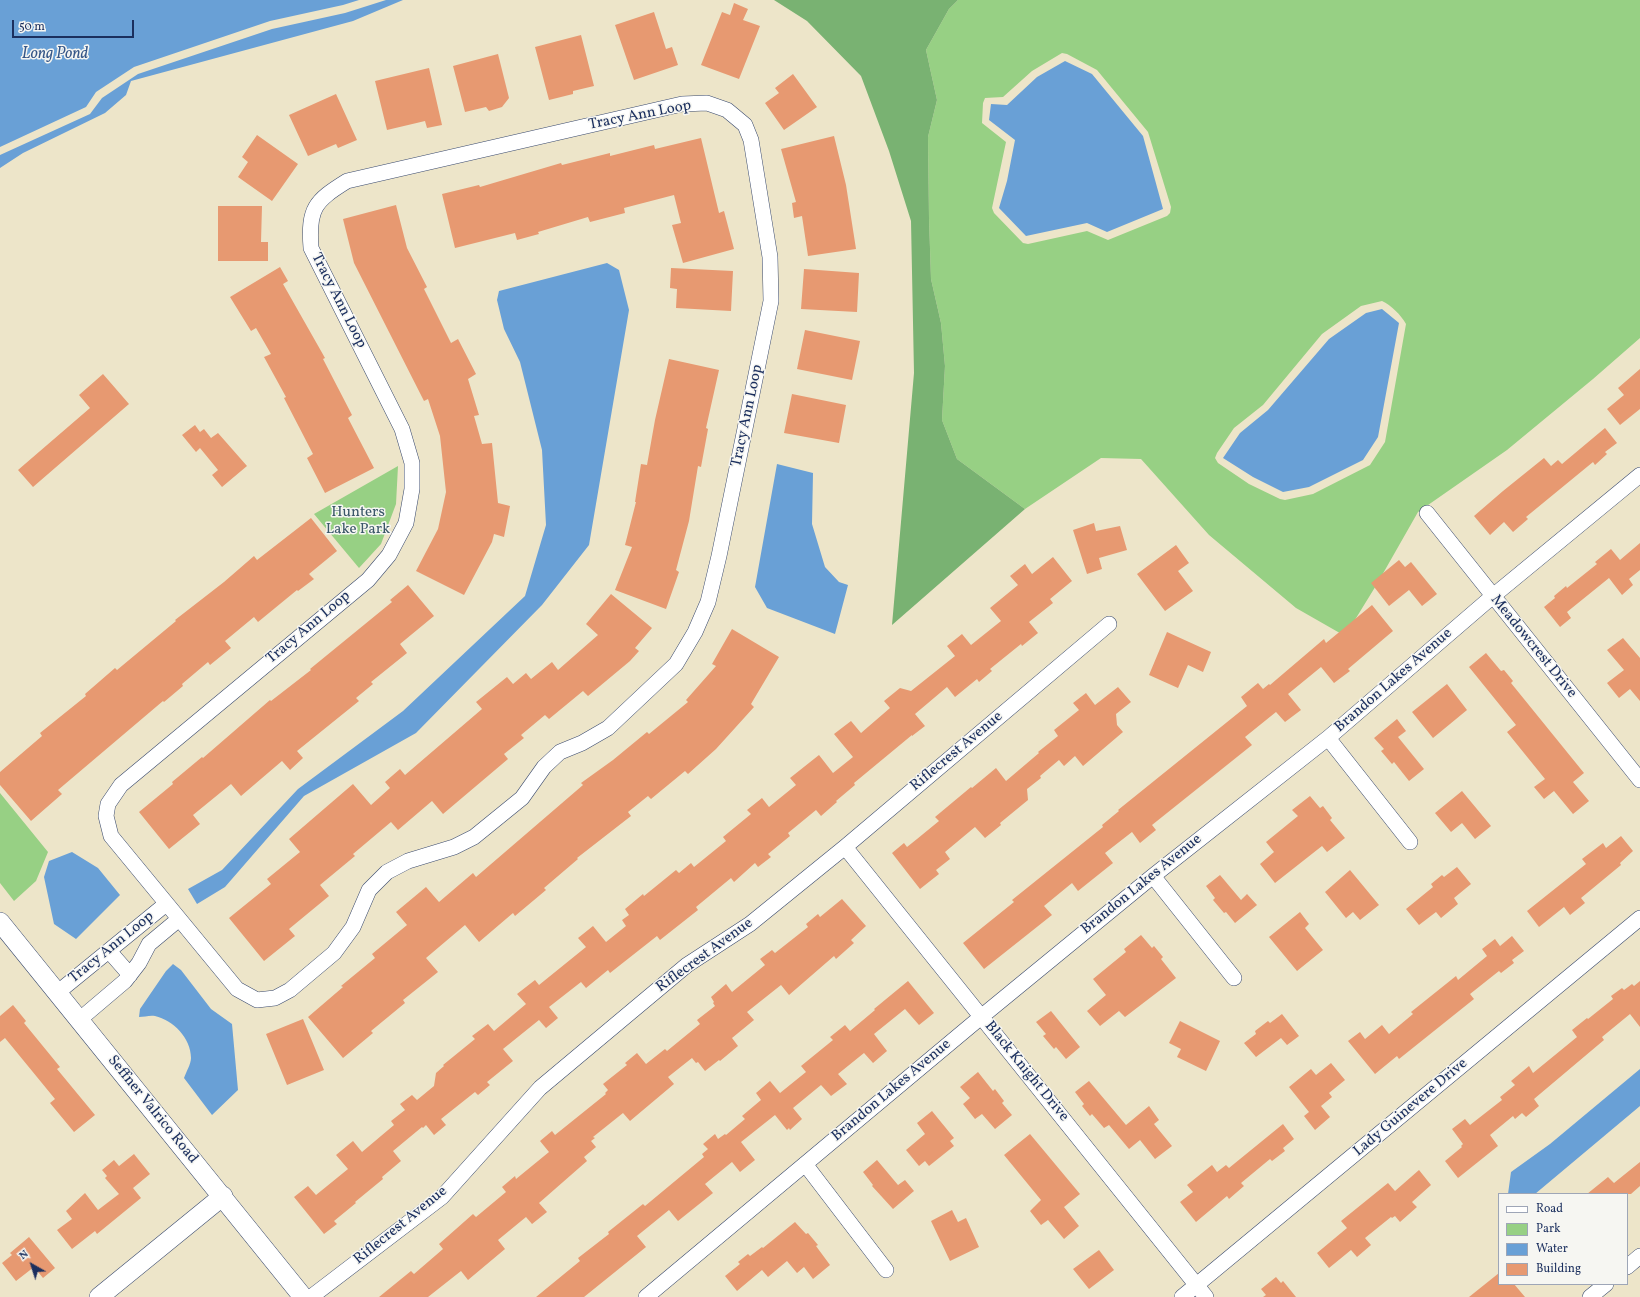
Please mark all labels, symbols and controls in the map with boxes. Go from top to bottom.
scale bar [14,12,136,38]
text: 50 m [19,19,45,35]
water label: Long Pond [22,45,88,65]
street label: Tracy Ann Loop [587,97,693,135]
street label: Tracy Ann Loop [306,251,370,351]
street label: Tracy Ann Loop [728,363,768,469]
park label: Hunters Lake Park [326,504,390,539]
street label: Tracy Ann Loop [263,588,355,668]
street label: Meadowcrest Drive [1486,592,1580,702]
street label: Brandon Lakes Avenue [1332,625,1456,737]
street label: Riflecrest Avenue [907,708,1007,796]
street label: Brandon Lakes Avenue [1078,831,1206,939]
street label: Tracy Ann Loop [66,908,158,988]
street label: Riflecrest Avenue [653,915,757,997]
street label: Black Knight Drive [980,1018,1072,1126]
street label: Brandon Lakes Avenue [829,1036,955,1146]
street label: Seffner Valrico Road [103,1052,201,1168]
street label: Lady Guinevere Drive [1350,1055,1472,1161]
street label: Riflecrest Avenue [351,1183,451,1269]
legend [1498,1193,1628,1285]
text: Road [1536,1201,1563,1217]
text: Park [1536,1221,1561,1237]
text: Water [1536,1241,1568,1257]
north arrow [12,1245,52,1285]
text: N [16,1247,32,1264]
text: Building [1536,1261,1581,1277]

